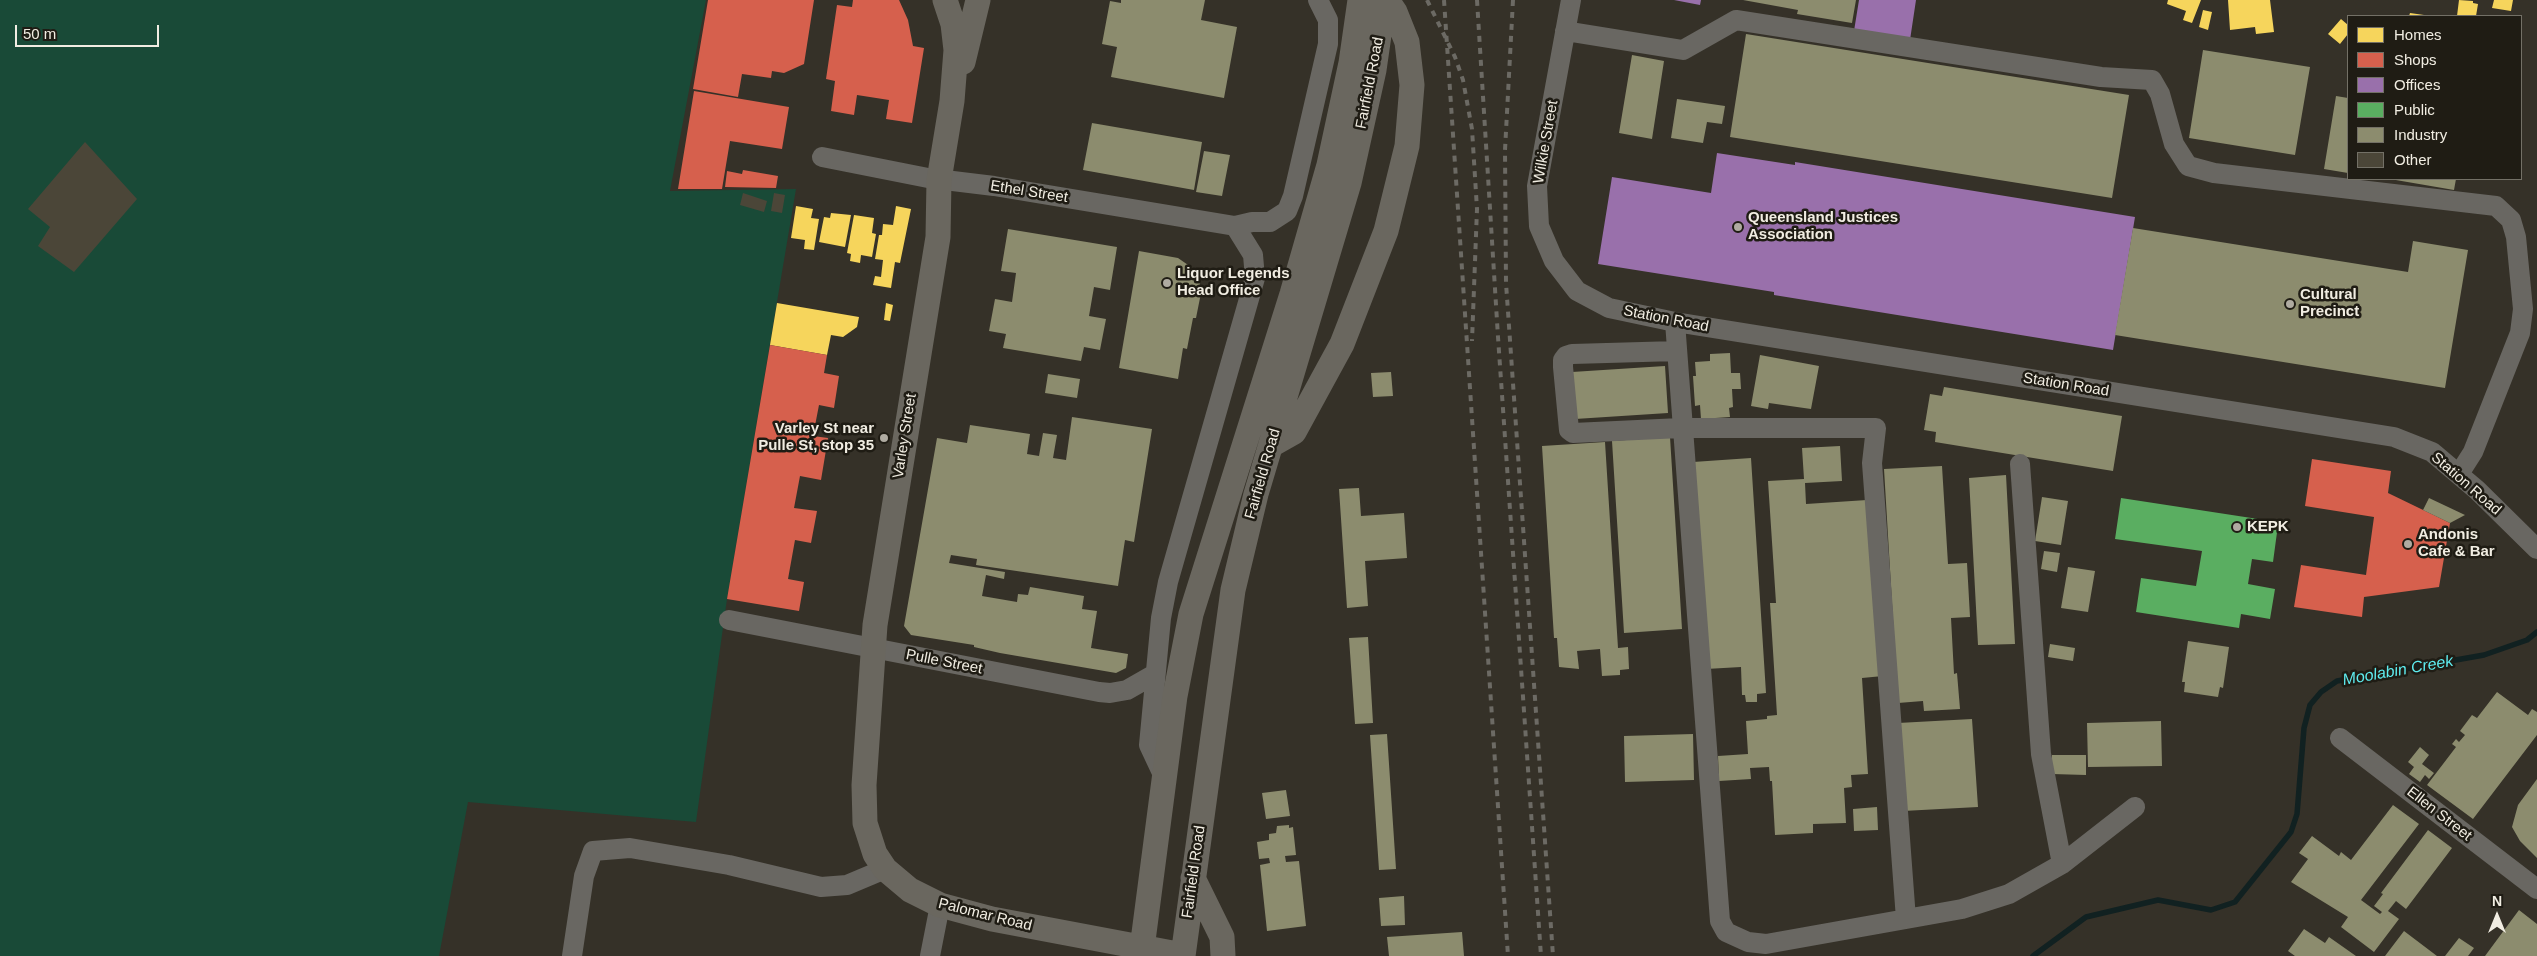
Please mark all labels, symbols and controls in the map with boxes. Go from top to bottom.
scale bar [18,15,161,47]
legend [2347,15,2522,180]
text: 50 m [23,25,56,42]
text: Homes [2394,26,2442,43]
street label: Fairfield Road [1352,35,1388,131]
text: Shops [2394,51,2437,68]
text: Offices [2394,76,2440,93]
street label: Wilkie Street [1530,99,1562,185]
text: Public [2394,101,2435,118]
text: Industry [2394,126,2447,143]
text: Other [2394,151,2432,168]
street label: Ethel Street [989,177,1069,207]
place label: Queensland Justices Association [1748,209,1898,244]
marker: Queensland Justices Association [1732,221,1744,233]
place label: Liquor Legends Head Office [1177,265,1290,300]
marker: Liquor Legends Head Office [1161,277,1173,289]
place label: Cultural Precinct [2300,286,2359,321]
marker: Cultural Precinct [2284,298,2296,310]
street label: Station Road [1622,302,1710,336]
street label: Station Road [2022,369,2110,401]
street label: Varley Street [889,392,921,480]
place label: Varley St near Pulle St, stop 35 [758,420,874,455]
street label: Fairfield Road [1241,427,1285,521]
marker: Varley St near Pulle St, stop 35 [878,432,890,444]
street label: Station Road [2427,449,2505,519]
place label: KEPK [2247,518,2289,536]
marker: KEPK [2231,521,2243,533]
place label: Andonis Cafe & Bar [2418,526,2495,561]
marker: Andonis Cafe & Bar [2402,538,2414,550]
street label: Pulle Street [904,646,984,678]
water label: Moolabin Creek [2341,652,2455,690]
street label: Ellen Street [2403,783,2475,845]
street label: Fairfield Road [1179,825,1209,919]
north arrow [2472,891,2522,941]
text: N [2492,893,2502,909]
street label: Palomar Road [936,895,1034,935]

